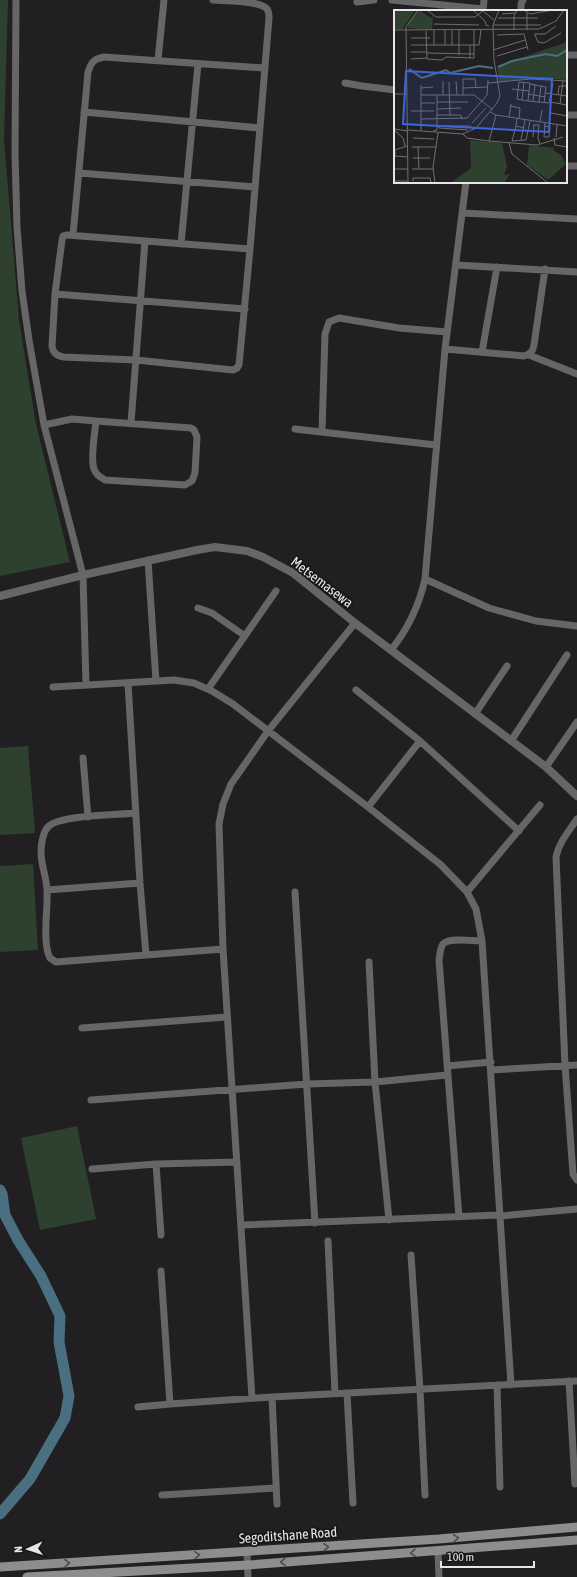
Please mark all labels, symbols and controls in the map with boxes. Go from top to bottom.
inset map [394,10,567,183]
street label: Metsemasewa [288,553,356,611]
street label: Segoditshane Road [238,1524,338,1546]
north arrow [8,1529,48,1569]
one-way arrow [453,1533,459,1542]
one-way arrow [323,1542,329,1551]
scale bar [441,1543,534,1569]
text: N [12,1546,24,1553]
one-way arrow [409,1548,416,1557]
text: 100 m [447,1550,474,1564]
one-way arrow [194,1551,200,1560]
one-way arrow [64,1558,70,1567]
one-way arrow [280,1558,286,1567]

